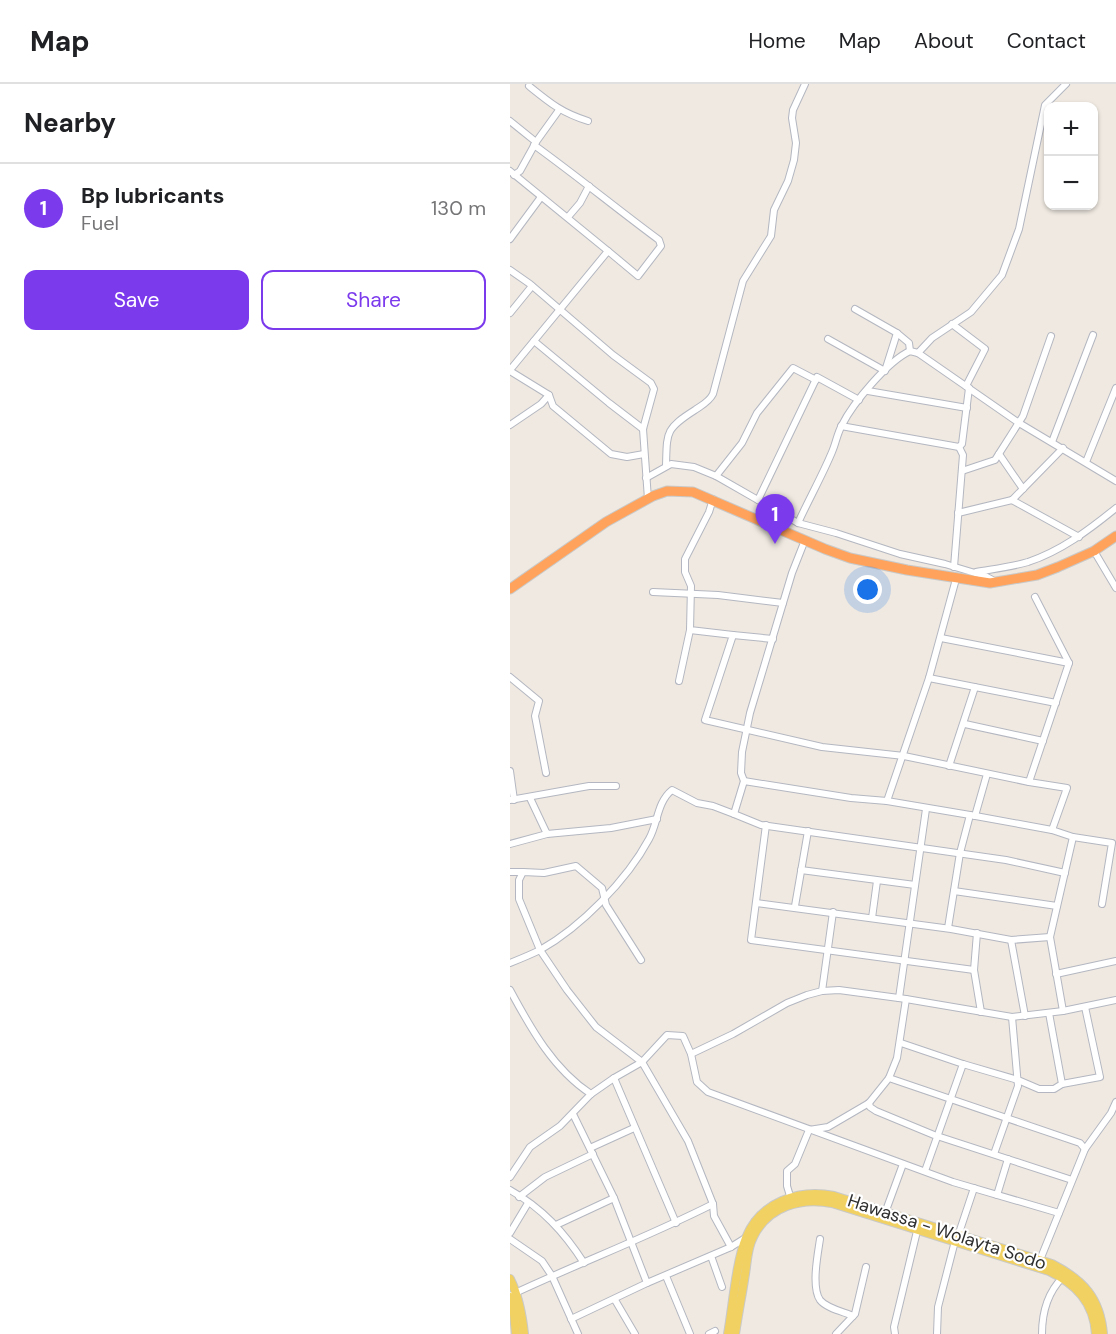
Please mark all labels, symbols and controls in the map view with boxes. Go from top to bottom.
text: Map [30,23,90,60]
text: Home [748,27,806,55]
text: Map [839,27,881,55]
text: About [914,27,974,55]
text: Contact [1007,27,1086,55]
map controls [1044,102,1098,210]
button: + [1044,102,1098,156]
text: Nearby [24,106,116,140]
button: − [1044,156,1098,210]
text: Bp lubricants [81,181,225,210]
text: 1 [40,195,47,221]
text: 130 m [431,195,486,221]
text: Fuel [81,210,119,236]
button: Save [24,270,249,330]
button: Share [261,270,486,330]
pin: 1 [756,494,794,544]
your location [853,575,882,604]
street label: Hawassa - Wolayta Sodo [845,1188,1049,1276]

